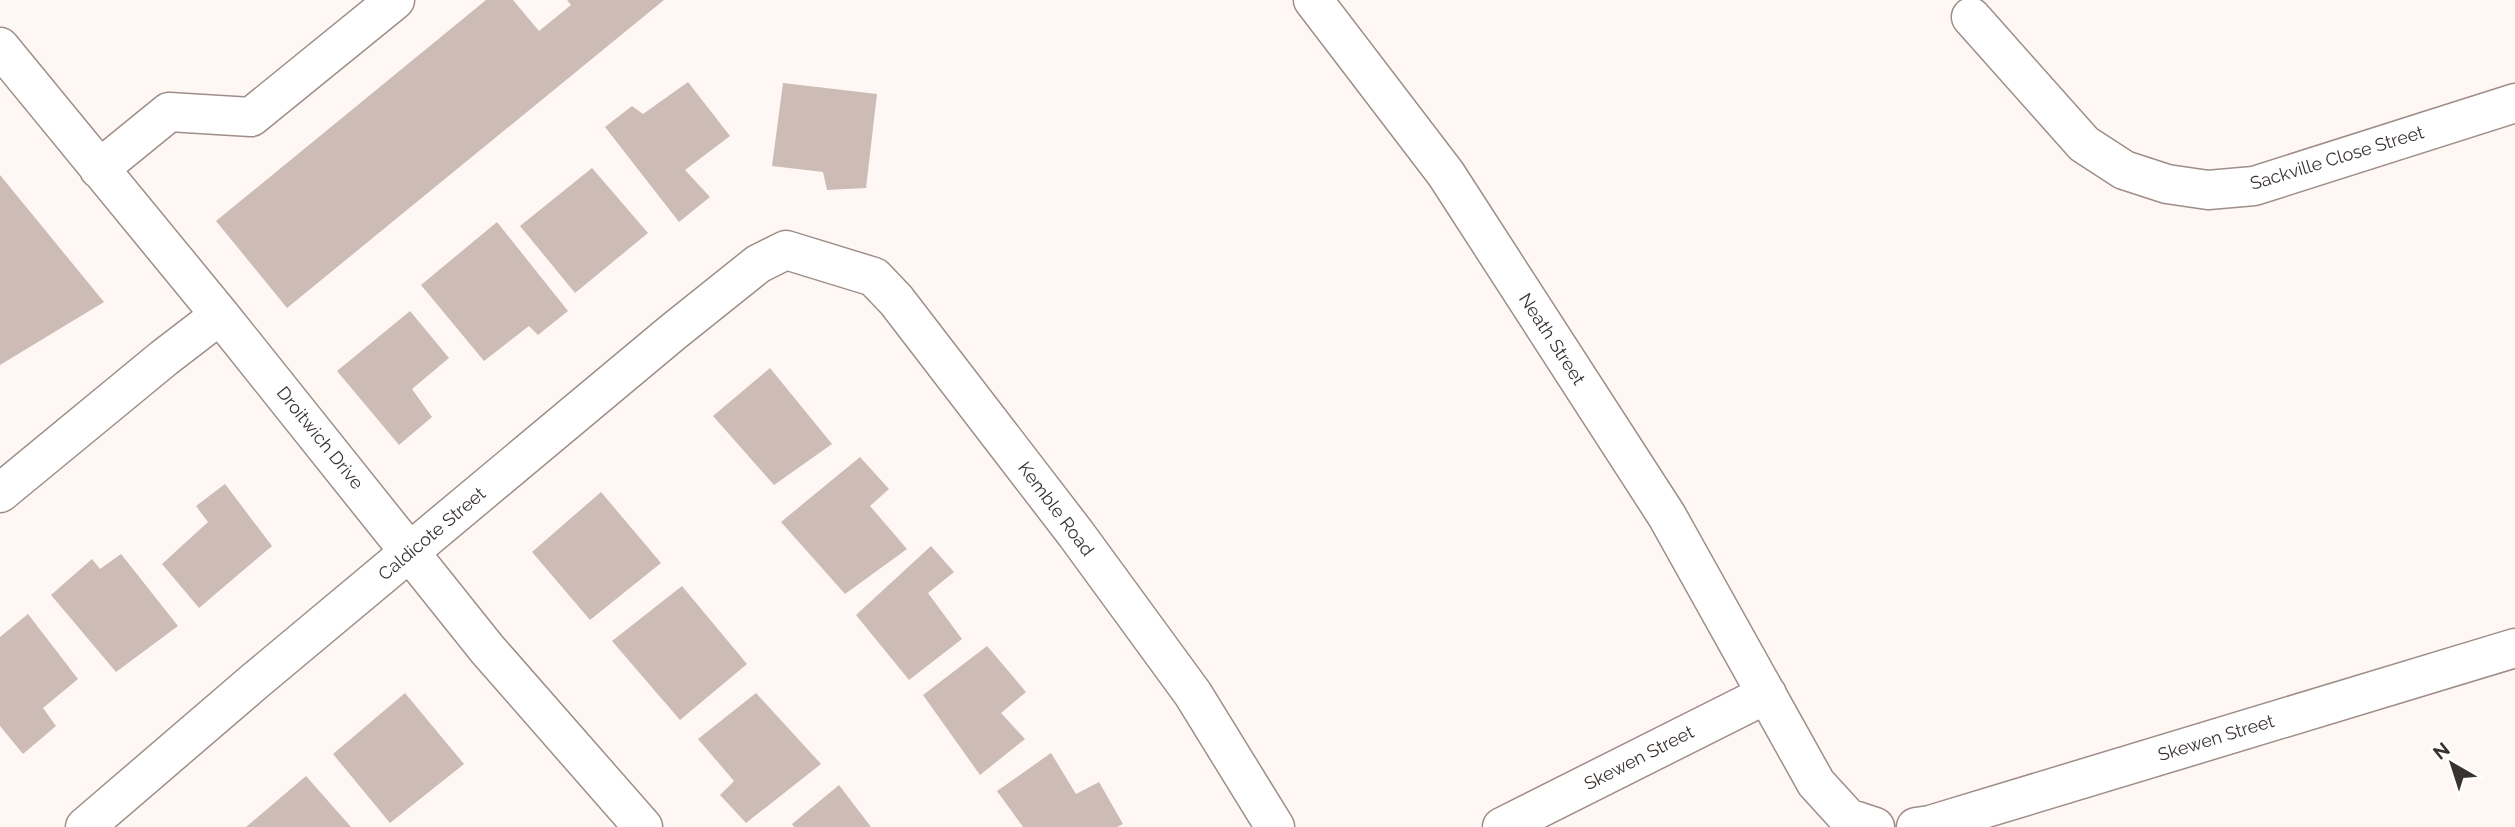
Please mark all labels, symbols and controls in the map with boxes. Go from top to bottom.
street label: Sackville Close Street [2248,121,2426,194]
street label: Neath Street [1515,289,1590,389]
street label: Droitwich Drive [273,382,368,494]
street label: Kemble Road [1014,457,1099,560]
street label: Caldicote Street [374,483,490,585]
street label: Skewen Street [2155,710,2276,765]
street label: Skewen Street [1580,721,1697,794]
north arrow [2417,729,2487,799]
text: N [2429,738,2454,764]

